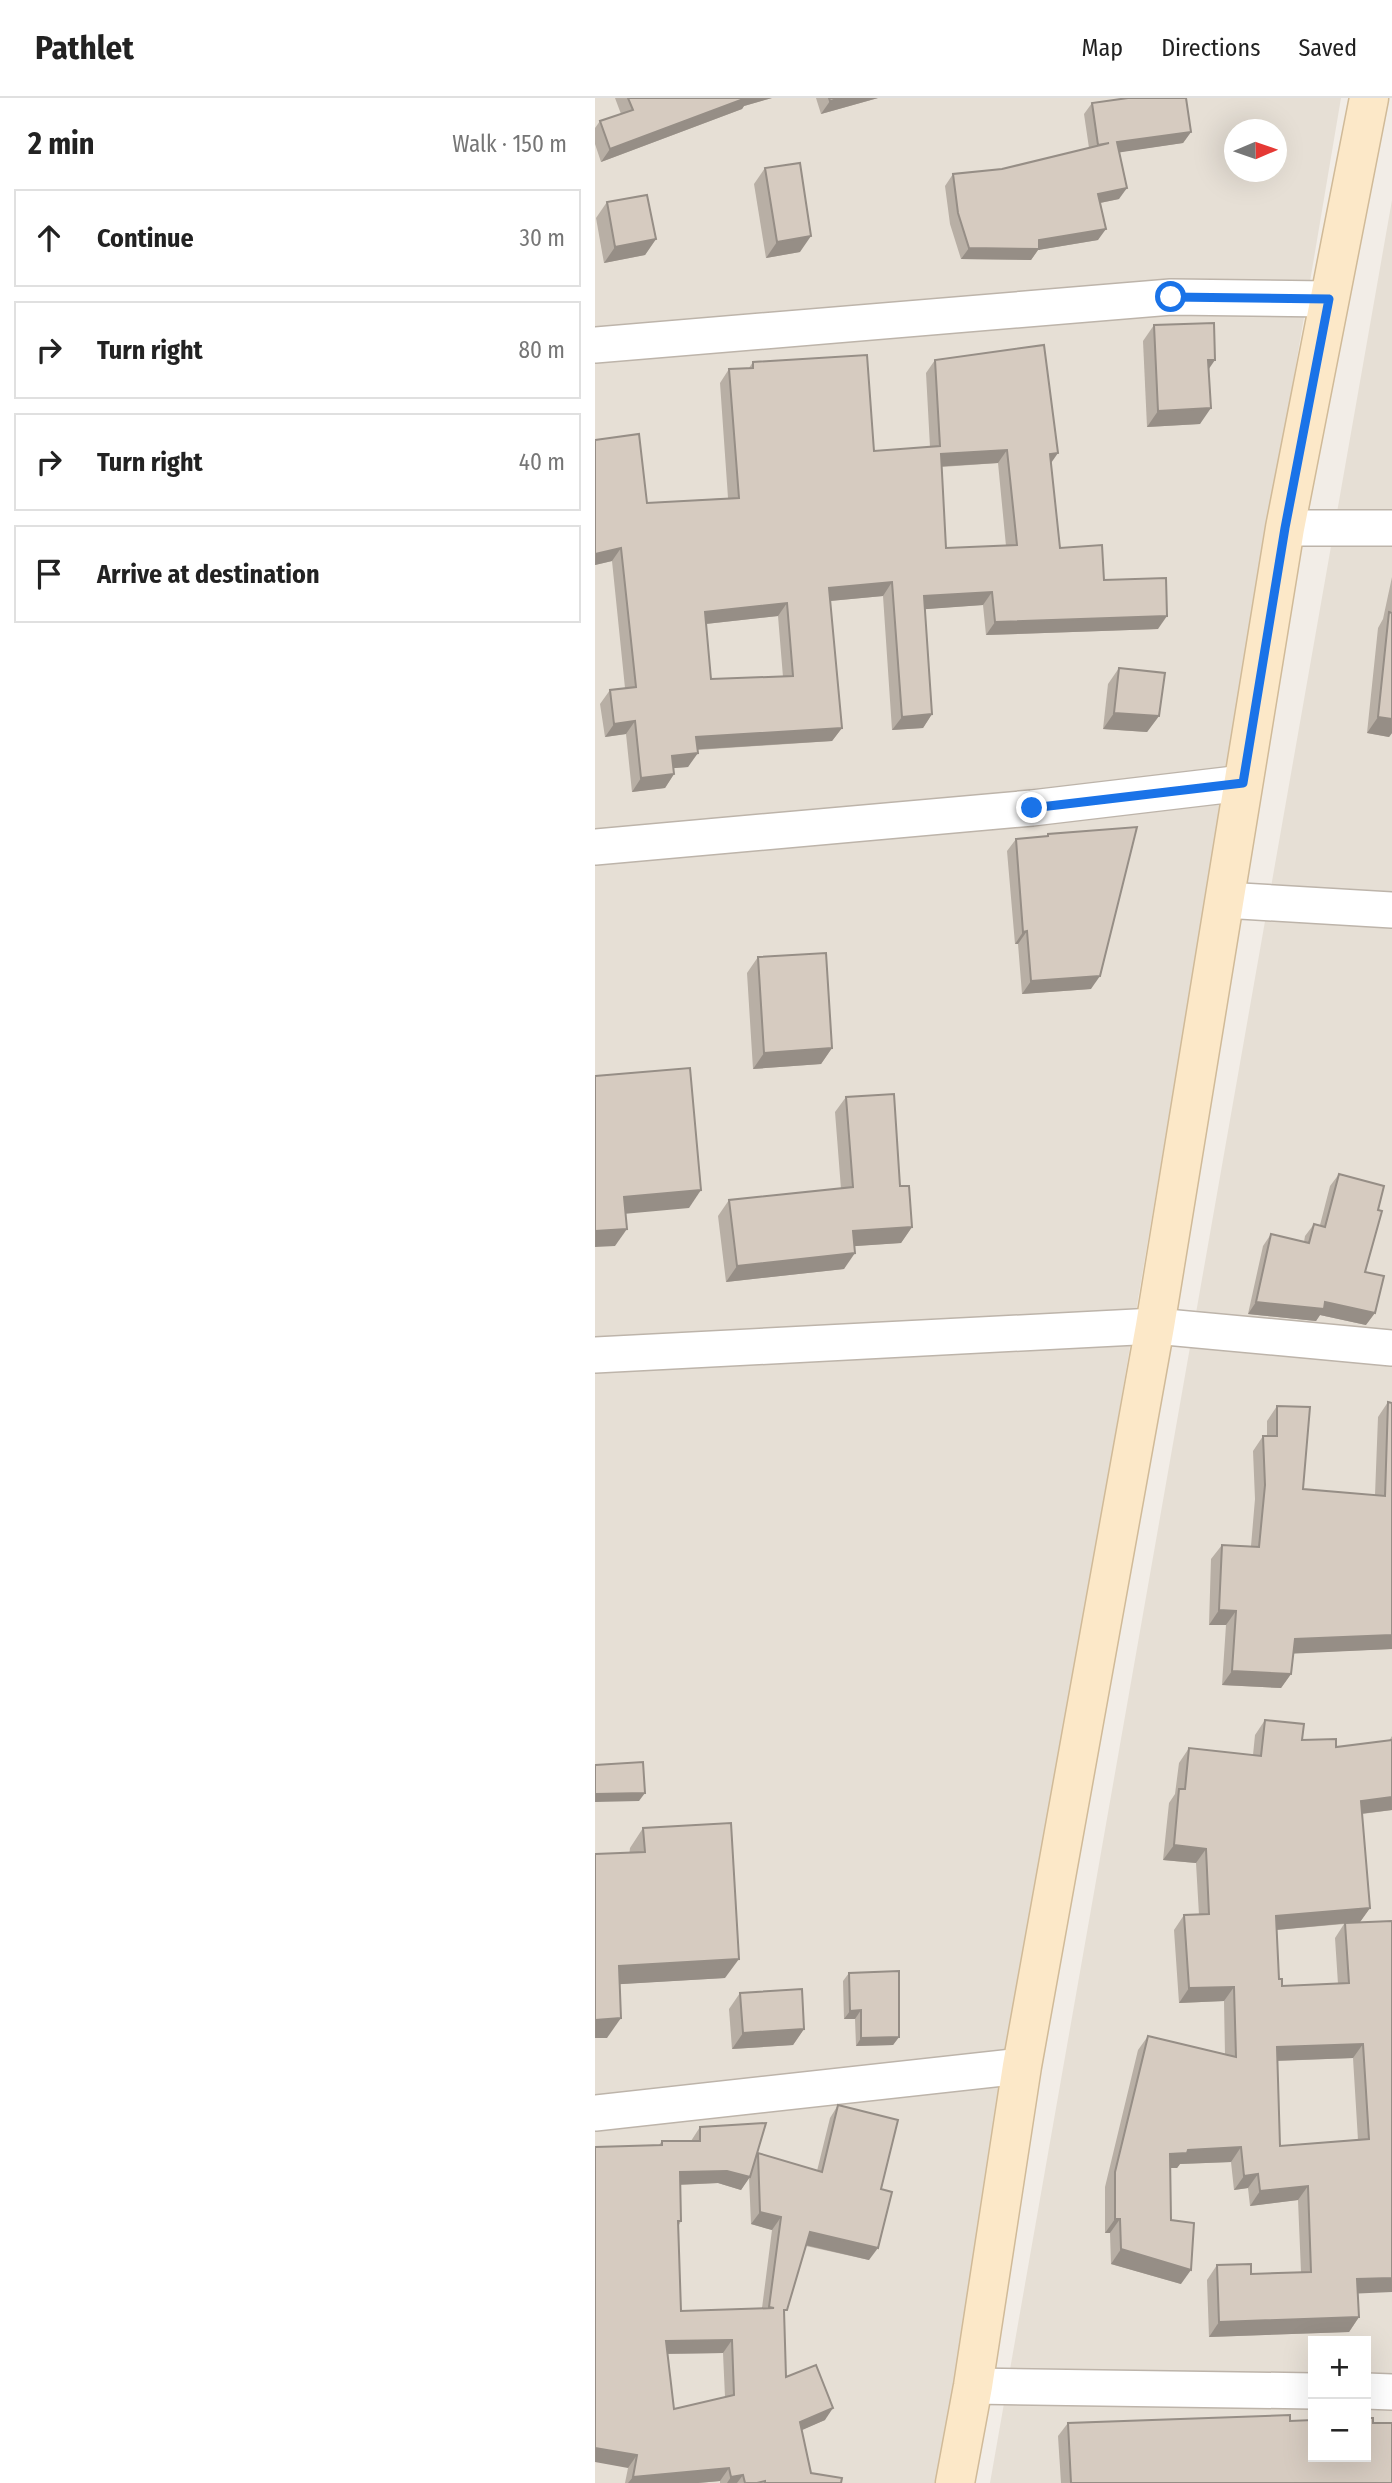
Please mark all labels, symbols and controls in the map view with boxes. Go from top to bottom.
text: Pathlet [35,28,134,68]
text: Map [1082,34,1123,62]
text: Directions [1161,34,1260,62]
text: Saved [1298,34,1357,62]
north arrow [1224,119,1287,182]
text: 2 min [28,126,95,162]
text: Walk · 150 m [452,130,567,158]
icon: ahead [30,219,68,257]
text: Continue [97,223,194,254]
text: 30 m [520,224,565,252]
route start [1155,281,1186,312]
icon: right [30,331,68,369]
text: Turn right [97,335,203,366]
text: 80 m [518,336,565,364]
icon: right [30,443,68,481]
text: Turn right [97,447,203,478]
text: 40 m [519,448,565,476]
icon: arrive [30,555,68,593]
text: Arrive at destination [97,559,320,590]
route end [1016,792,1047,823]
map controls [1308,2336,1371,2462]
button: + [1308,2336,1371,2399]
button: − [1308,2399,1371,2462]

